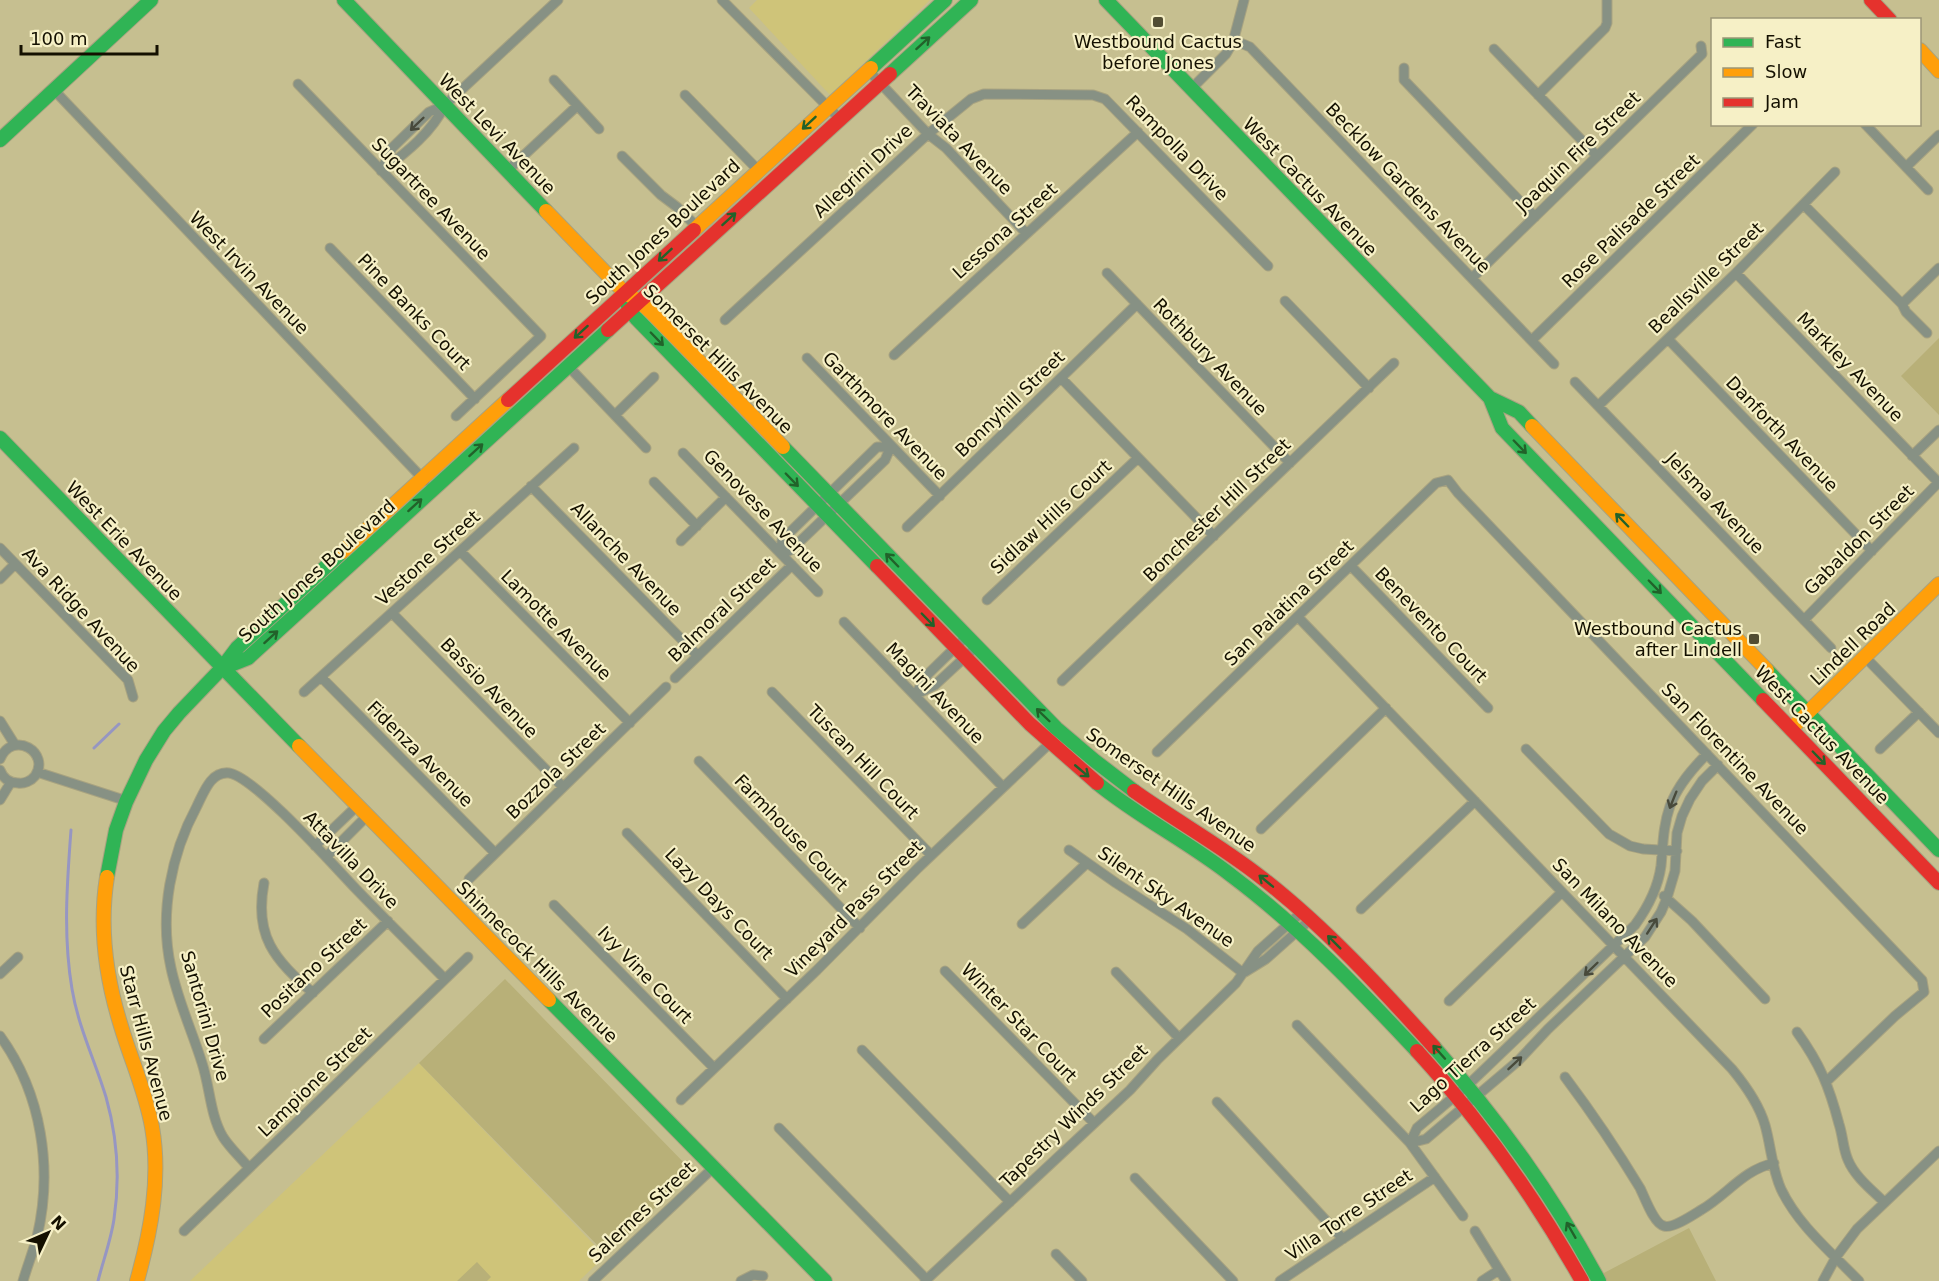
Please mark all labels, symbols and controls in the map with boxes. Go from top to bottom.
marker: Westbound Cactus before Jones [1151,15,1165,29]
scale bar [21,18,158,56]
legend [1711,18,1921,126]
text: 100 m [30,28,88,49]
place label: Westbound Cactus before Jones [1074,31,1242,73]
text: Fast [1765,31,1801,52]
one-way arrow [915,36,930,50]
text: Slow [1765,61,1807,82]
street label: West Levi Avenue [435,69,560,198]
street label: Traviata Avenue [901,80,1017,199]
street label: Joaquin Fire Street [1510,87,1644,217]
street label: Rampolla Drive [1122,91,1233,205]
text: Jam [1764,91,1799,112]
street label: Becklow Gardens Avenue [1322,98,1495,277]
street label: West Cactus Avenue [1239,113,1382,260]
one-way arrow [802,116,817,130]
one-way arrow [409,117,424,132]
street label: Allegrini Drive [809,120,916,222]
street label: Sugartree Avenue [368,133,495,264]
street label: Rose Palisade Street [1557,149,1704,292]
street label: South Jones Boulevard [581,155,744,309]
street label: Lessona Street [948,178,1061,283]
street label: West Irvin Avenue [185,207,313,338]
one-way arrow [721,212,736,226]
street label: Beallsville Street [1644,218,1767,338]
one-way arrow [658,248,673,262]
street label: Pine Banks Court [354,249,475,374]
street label: Somerset Hills Avenue [639,280,797,438]
street label: Rothbury Avenue [1149,294,1272,420]
street label: Markley Avenue [1793,308,1908,426]
one-way arrow [574,325,589,339]
one-way arrow [649,332,664,347]
street label: Bonnyhill Street [951,346,1069,461]
street label: Garthmore Avenue [819,347,952,484]
street label: Danforth Avenue [1722,372,1843,496]
street label: Bonchester Hill Street [1139,434,1295,586]
one-way arrow [1512,439,1527,454]
one-way arrow [469,443,484,457]
street label: Genovese Avenue [699,445,827,576]
street label: Jelsma Avenue [1661,447,1769,557]
street label: Sidlaw Hills Court [986,455,1115,578]
one-way arrow [785,472,800,487]
street label: West Erie Avenue [62,477,187,605]
street label: Gabaldon Street [1799,480,1918,599]
street label: South Jones Boulevard [234,495,399,646]
one-way arrow [408,498,423,512]
street label: Allanche Avenue [567,498,686,620]
street label: Vestone Street [371,506,484,610]
one-way arrow [1615,513,1629,528]
street label: San Palatina Street [1220,535,1358,670]
street label: Ava Ridge Avenue [18,543,145,676]
street label: Balmoral Street [664,553,780,666]
one-way arrow [885,553,899,568]
street label: Benevento Court [1371,563,1492,687]
street label: Lamotte Avenue [497,565,616,684]
one-way arrow [1648,580,1662,595]
street label: Lindell Road [1806,598,1899,689]
one-way arrow [920,612,935,627]
place label: Westbound Cactus after Lindell [1574,618,1742,660]
one-way arrow [264,630,279,644]
marker: Westbound Cactus after Lindell [1747,632,1761,646]
street label: Bassio Avenue [436,633,542,742]
street label: Magini Avenue [882,638,989,747]
street label: West Cactus Avenue [1751,661,1894,808]
street label: San Florentine Avenue [1657,678,1813,839]
street label: Fidenza Avenue [363,696,478,811]
street label: Tuscan Hill Court [803,699,923,823]
one-way arrow [1035,708,1050,722]
street label: Bozzola Street [502,718,610,823]
street label: Somerset Hills Avenue [1082,723,1260,856]
one-way arrow [1812,751,1826,766]
one-way arrow [1074,764,1089,778]
street label: Farmhouse Court [730,770,852,895]
one-way arrow [1667,790,1678,809]
street label: Attavilla Drive [300,806,403,913]
street label: Vineyard Pass Street [781,836,927,982]
street label: Silent Sky Avenue [1094,842,1238,951]
street label: Lazy Days Court [661,843,778,964]
street label: San Milano Avenue [1548,854,1682,992]
one-way arrow [1258,875,1274,888]
street label: Shinnecock Hills Avenue [452,877,622,1047]
street label: Positano Street [257,913,371,1022]
one-way arrow [1646,918,1658,935]
street label: Ivy Vine Court [594,922,697,1028]
one-way arrow [1327,935,1342,950]
street label: Santorini Drive [177,948,234,1083]
street label: Winter Star Court [957,959,1081,1086]
one-way arrow [1583,962,1598,976]
street label: Starr Hills Avenue [116,963,177,1123]
street label: Lago Tierra Street [1406,993,1540,1117]
street label: Lampione Street [254,1022,376,1141]
street label: Tapestry Winds Street [995,1040,1152,1192]
one-way arrow [1431,1044,1446,1059]
one-way arrow [1508,1056,1523,1070]
street label: Salernes Street [584,1157,699,1266]
street label: Villa Torre Street [1281,1164,1416,1265]
north arrow [18,1203,78,1263]
text: N [47,1212,70,1234]
one-way arrow [1565,1222,1577,1239]

